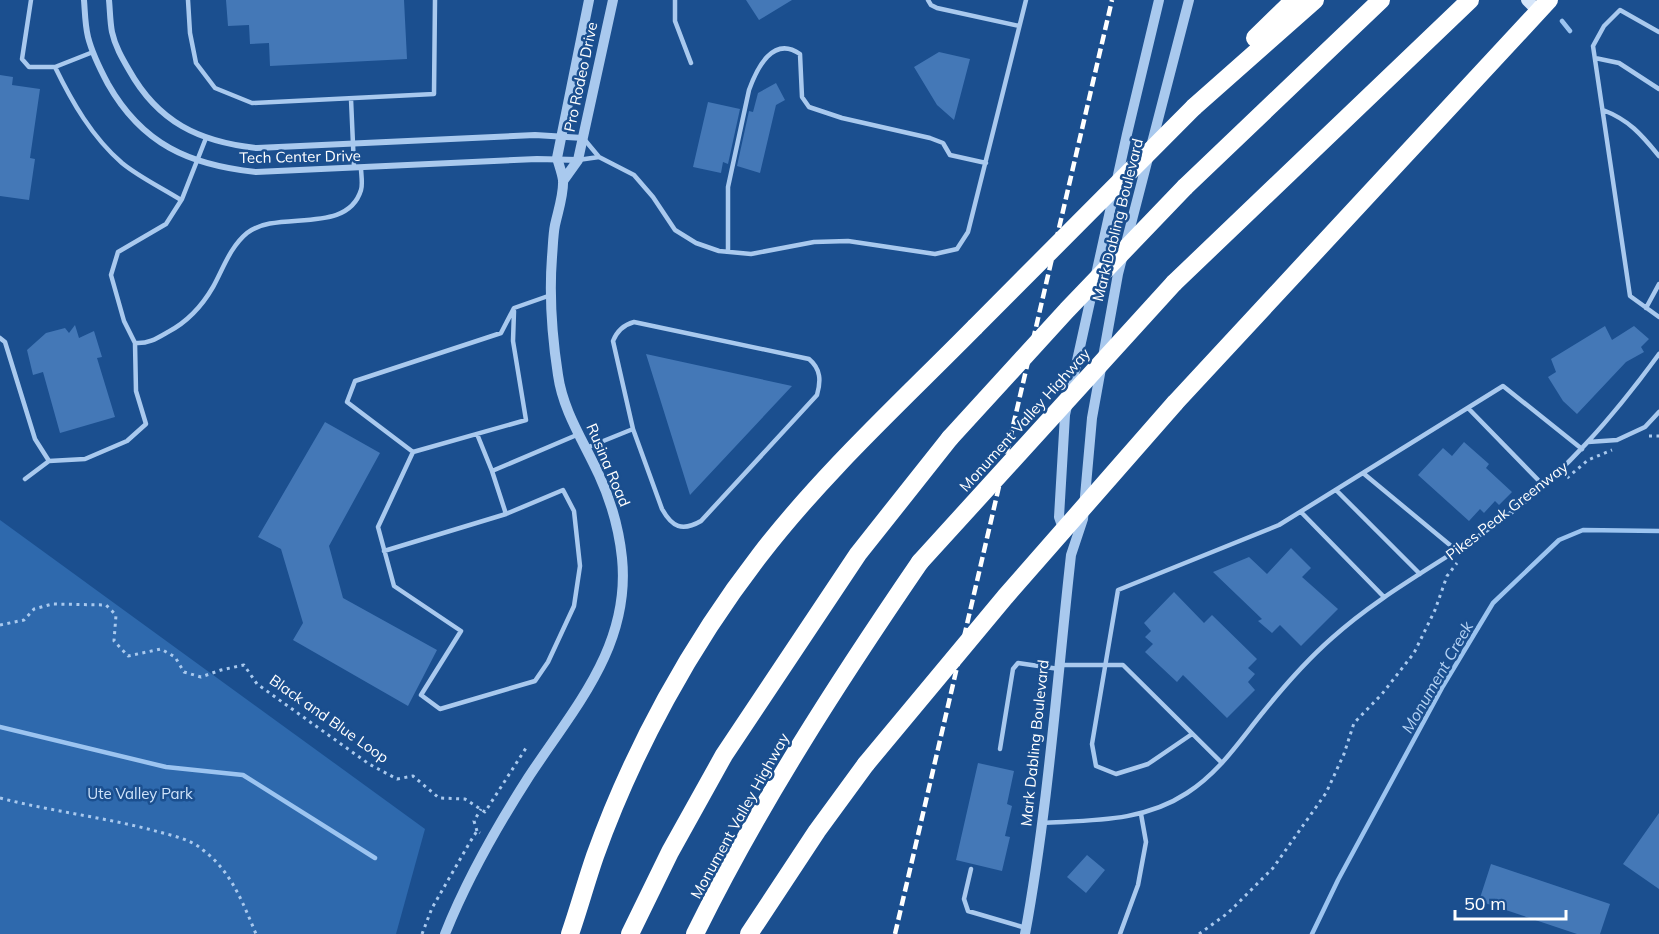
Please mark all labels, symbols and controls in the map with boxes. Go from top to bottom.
street label: Pro Rodeo Drive [560,20,601,134]
street label: Mark Dabling Boulevard [1088,136,1147,303]
street label: Tech Center Drive [239,146,361,167]
street label: Monument Valley Highway [955,344,1094,495]
street label: Rusina Road [582,420,635,509]
street label: Pikes Peak Greenway [1442,457,1572,564]
water label: Monument Creek [1397,617,1477,736]
street label: Mark Dabling Boulevard [1016,659,1053,827]
street label: Black and Blue Loop [266,670,393,767]
street label: Monument Valley Highway [686,730,793,902]
park label: Ute Valley Park [87,784,193,803]
scale bar [1455,883,1566,921]
text: 50 m [1464,892,1506,915]

